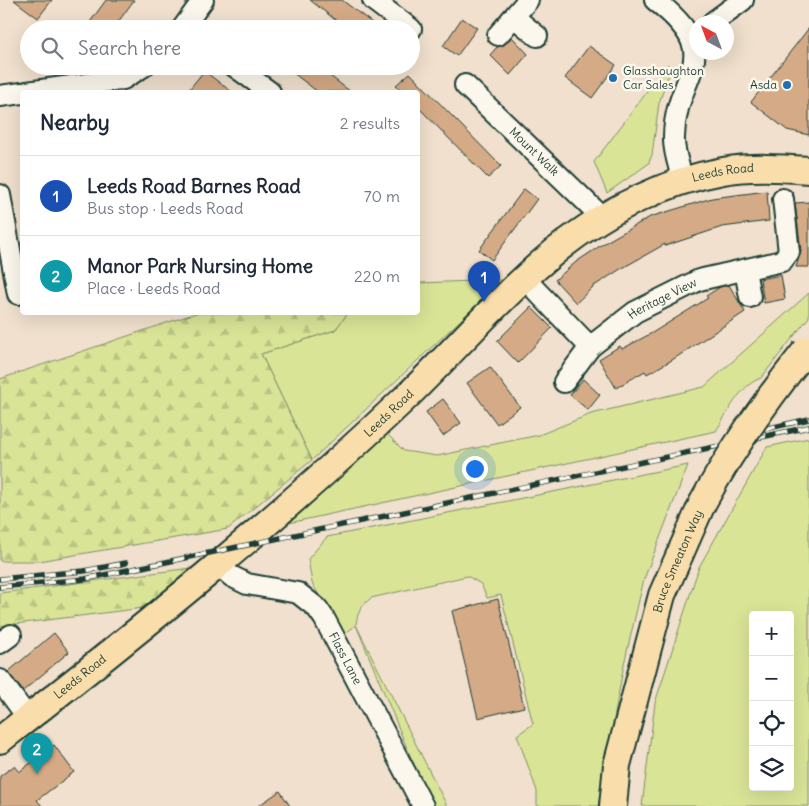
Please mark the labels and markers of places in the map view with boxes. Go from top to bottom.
place label: Glasshoughton Car Sales [623,63,704,92]
marker: Glasshoughton Car Sales [607,72,619,84]
place label: Asda [750,77,777,92]
marker: Asda [781,79,793,91]
pin: 1 [468,261,500,302]
pin: 2 [21,733,53,774]

